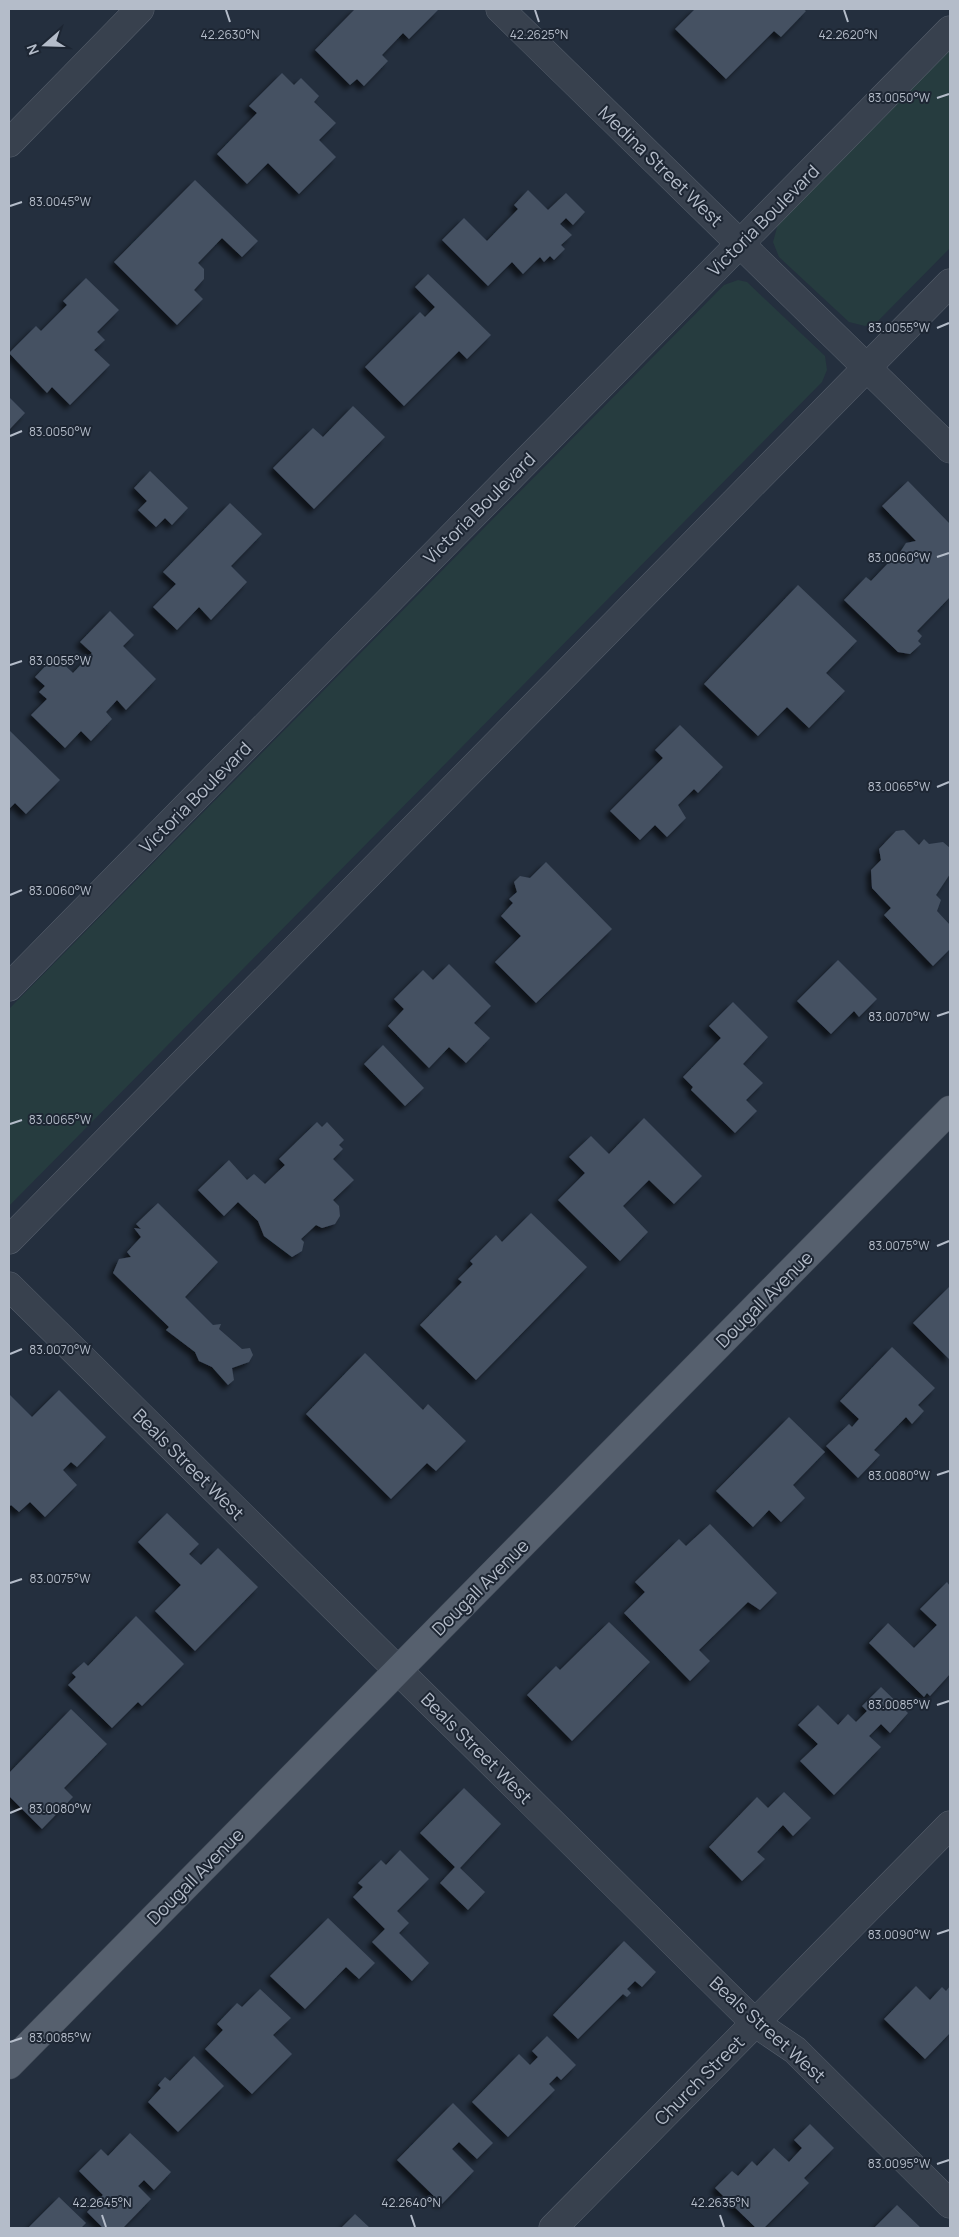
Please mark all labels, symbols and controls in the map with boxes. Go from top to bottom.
north arrow [20,20,70,70]
text: 42.2630°N [201,26,259,43]
text: 42.2625°N [510,26,568,43]
text: 42.2620°N [818,26,878,43]
text: N [22,42,43,58]
text: 83.0050°W [868,89,931,106]
street label: Medina Street West [594,100,728,232]
street label: Victoria Boulevard [702,159,824,281]
text: 83.0045°W [29,193,92,210]
text: 83.0055°W [868,319,931,336]
text: 83.0050°W [29,423,92,440]
street label: Victoria Boulevard [418,447,540,569]
text: 83.0060°W [868,549,931,566]
text: 83.0055°W [29,652,92,669]
street label: Victoria Boulevard [134,736,256,858]
text: 83.0065°W [868,778,931,795]
text: 83.0060°W [29,882,92,899]
text: 83.0070°W [868,1008,930,1025]
text: 83.0065°W [29,1111,92,1128]
text: 83.0075°W [869,1237,930,1254]
street label: Dougall Avenue [710,1245,818,1353]
text: 83.0070°W [29,1341,91,1358]
street label: Beals Street West [128,1403,250,1525]
text: 83.0080°W [868,1467,931,1484]
street label: Dougall Avenue [426,1533,534,1641]
text: 83.0075°W [30,1570,91,1587]
street label: Beals Street West [416,1687,538,1809]
text: 83.0085°W [868,1696,931,1713]
text: 83.0080°W [29,1800,92,1817]
street label: Dougall Avenue [141,1822,249,1930]
text: 83.0090°W [868,1926,931,1943]
street label: Beals Street West [705,1971,831,2087]
text: 83.0085°W [29,2029,92,2046]
street label: Church Street [649,2030,749,2130]
text: 83.0095°W [868,2155,931,2172]
text: 42.2645°N [73,2194,131,2211]
text: 42.2640°N [381,2194,441,2211]
text: 42.2635°N [691,2194,749,2211]

